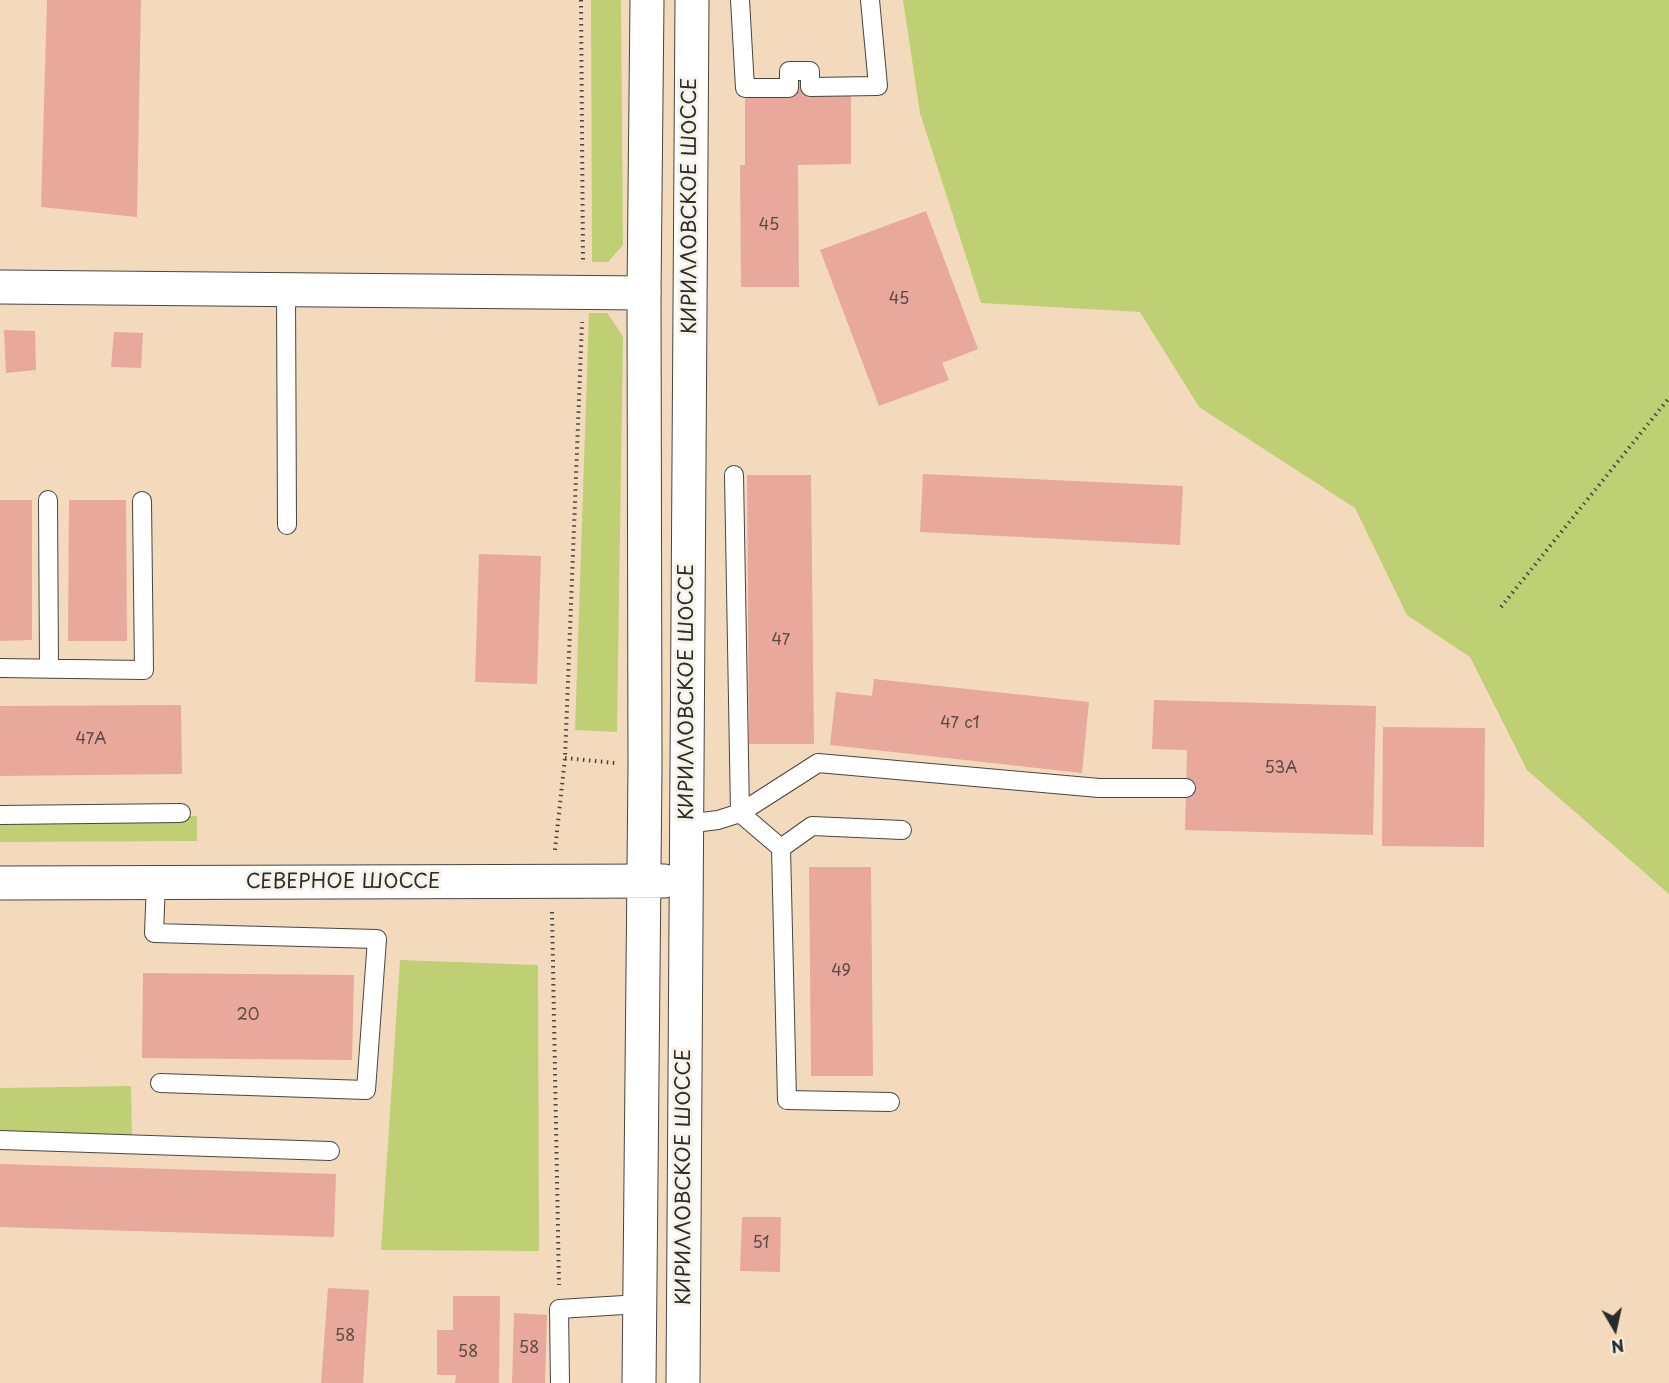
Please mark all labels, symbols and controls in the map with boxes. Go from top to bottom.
street label: КИРИЛЛОВСКОЕ ШОССЕ [678,78,702,334]
house number: 45 [759,216,779,236]
house number: 45 [889,290,909,310]
street label: КИРИЛЛОВСКОЕ ШОССЕ [675,564,699,820]
house number: 47 [772,631,790,651]
house number: 47 с1 [940,714,980,734]
house number: 47А [75,730,107,750]
house number: 53А [1265,759,1297,779]
street label: СЕВЕРНОЕ ШОССЕ [246,870,440,894]
house number: 49 [831,962,851,982]
house number: 20 [237,1006,259,1026]
street label: КИРИЛЛОВСКОЕ ШОССЕ [672,1049,696,1305]
house number: 51 [752,1234,770,1254]
north arrow [1585,1299,1645,1359]
house number: 58 [335,1327,355,1347]
text: N [1610,1334,1626,1360]
house number: 58 [519,1339,539,1359]
house number: 58 [458,1343,478,1363]

